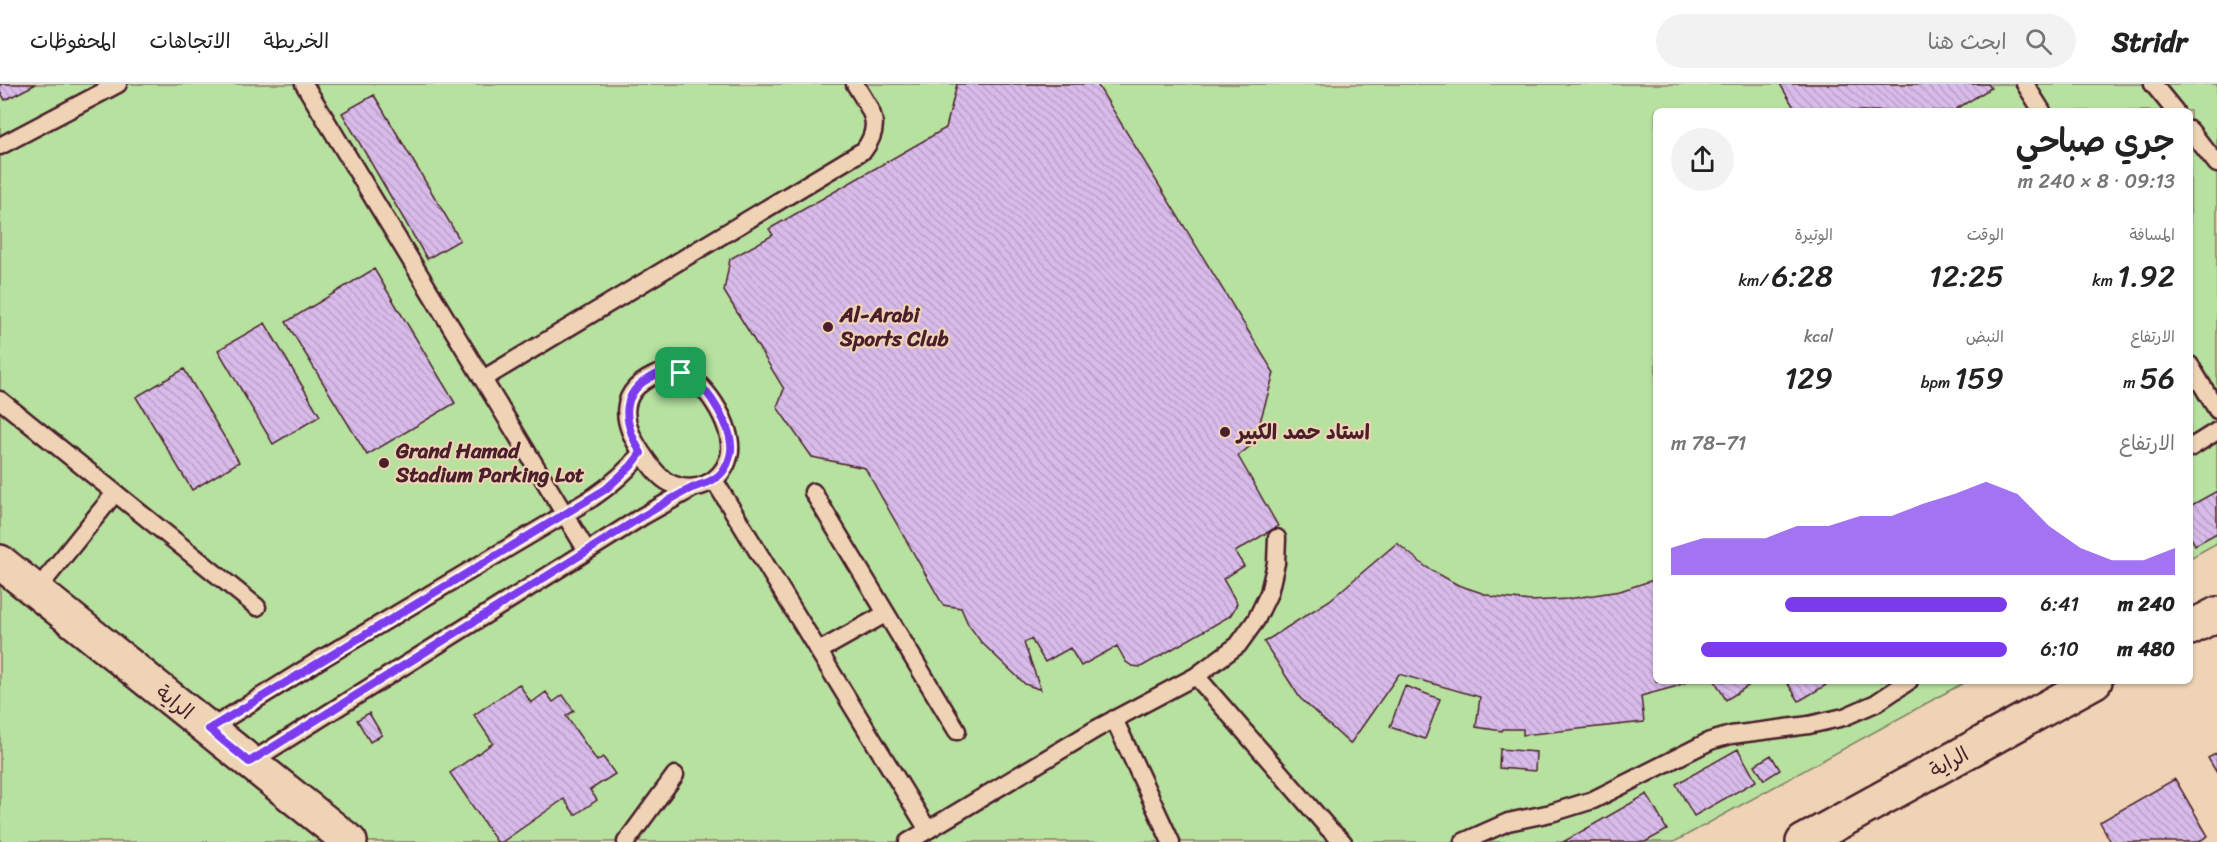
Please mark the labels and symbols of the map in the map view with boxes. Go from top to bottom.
place label: Al-Arabi Sports Club [839,296,949,358]
marker: Al-Arabi Sports Club [821,320,835,334]
pin [655,347,706,398]
place label: استاد حمد الكبير [1235,413,1370,451]
marker: استاد حمد الكبير [1218,425,1232,439]
place label: Grand Hamad Stadium Parking Lot [395,432,585,494]
marker: Grand Hamad Stadium Parking Lot [377,456,391,470]
street label: الراية [147,674,203,730]
street label: الراية [1922,735,1976,789]

